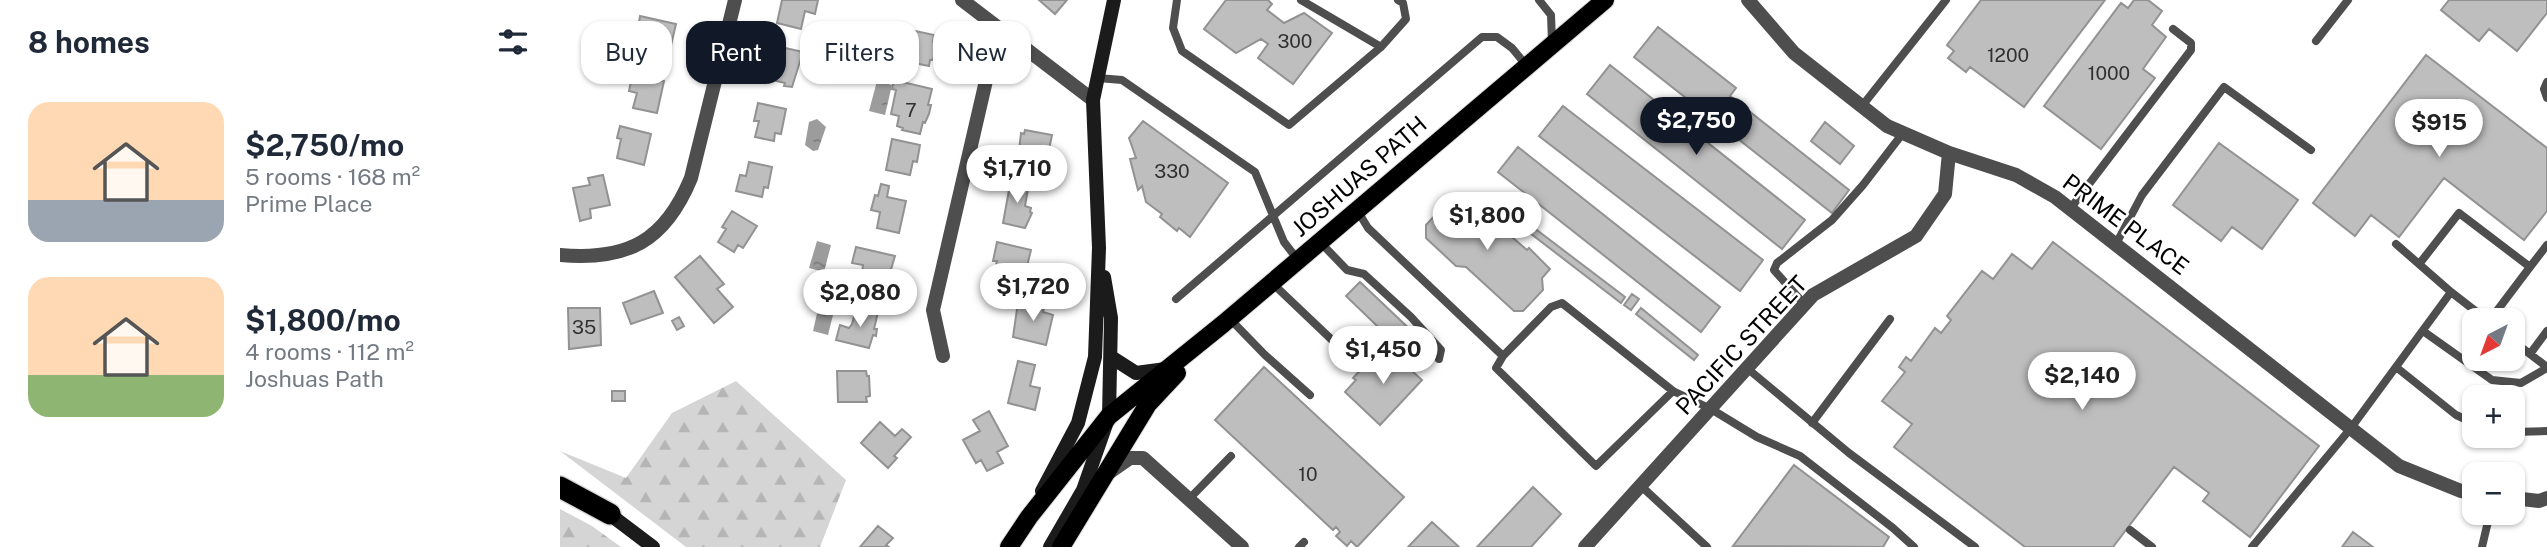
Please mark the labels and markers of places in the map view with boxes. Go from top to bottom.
pin: $2,750 [1639,97,1753,157]
pin: $915 [2398,100,2480,159]
pin: $1,710 [960,146,1074,205]
pin: $1,800 [1430,192,1544,252]
pin: $1,720 [976,264,1090,323]
pin: $2,080 [803,270,917,329]
pin: $1,450 [1326,326,1440,386]
pin: $2,140 [2025,352,2139,412]

